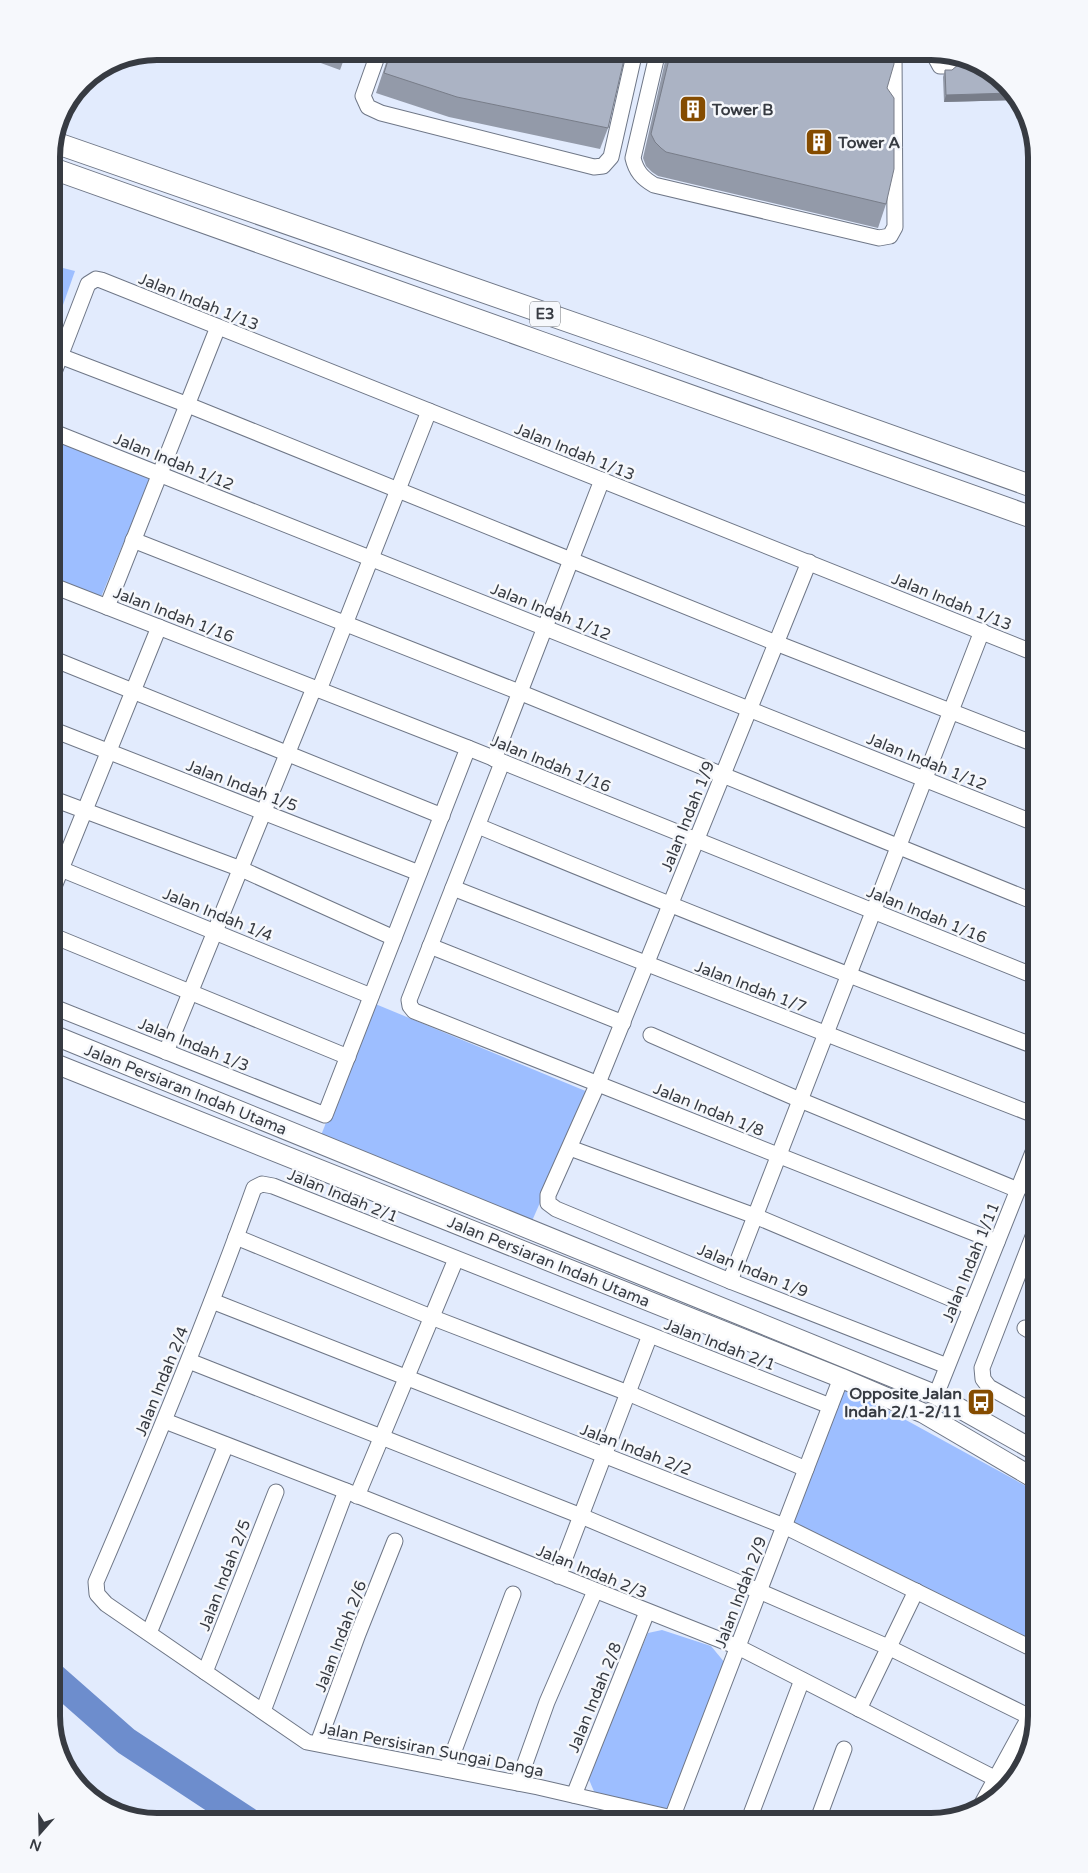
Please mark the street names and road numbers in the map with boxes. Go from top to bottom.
street label: Jalan Indah 1/13 [136,269,262,335]
road number: E3 [530,302,560,326]
street label: Jalan Indah 1/13 [512,419,638,485]
street label: Jalan Indah 1/12 [111,429,237,495]
street label: Jalan Indah 1/13 [889,569,1015,635]
street label: Jalan Indah 1/12 [488,579,614,645]
street label: Jalan Indah 1/16 [110,583,237,647]
street label: Jalan Indah 1/12 [864,729,990,795]
street label: Jalan Indah 1/16 [488,731,614,797]
street label: Jalan Indah 1/5 [183,756,300,816]
street label: Jalan Indah 1/9 [657,758,719,875]
street label: Jalan Indah 1/16 [864,882,990,948]
street label: Jalan Indah 1/4 [160,884,275,946]
street label: Jalan Indah 1/7 [692,956,809,1017]
street label: Jalan Indah 1/3 [135,1014,252,1076]
street label: Jalan Persiaran Indah Utama [81,1040,290,1140]
street label: Jalan Indah 1/8 [650,1079,767,1141]
street label: Jalan Indah 2/1 [284,1165,401,1227]
street label: Jalan Indah 1/11 [938,1199,1004,1325]
street label: Jalan Persiaran Indah Utama [444,1212,653,1312]
street label: Jalan Indan 1/9 [694,1240,811,1302]
street label: Jalan Indah 2/1 [661,1315,778,1375]
street label: Jalan Indah 2/4 [131,1324,193,1439]
street label: Jalan Indah 2/2 [577,1420,694,1480]
street label: Jalan Indah 2/5 [195,1517,255,1634]
street label: Jalan Indah 2/9 [711,1534,771,1651]
street label: Jalan Indah 2/3 [533,1541,650,1603]
street label: Jalan Indah 2/6 [311,1578,371,1695]
street label: Jalan Indah 2/8 [564,1639,626,1756]
street label: Jalan Persisiran Sungai Danga [318,1718,545,1782]

